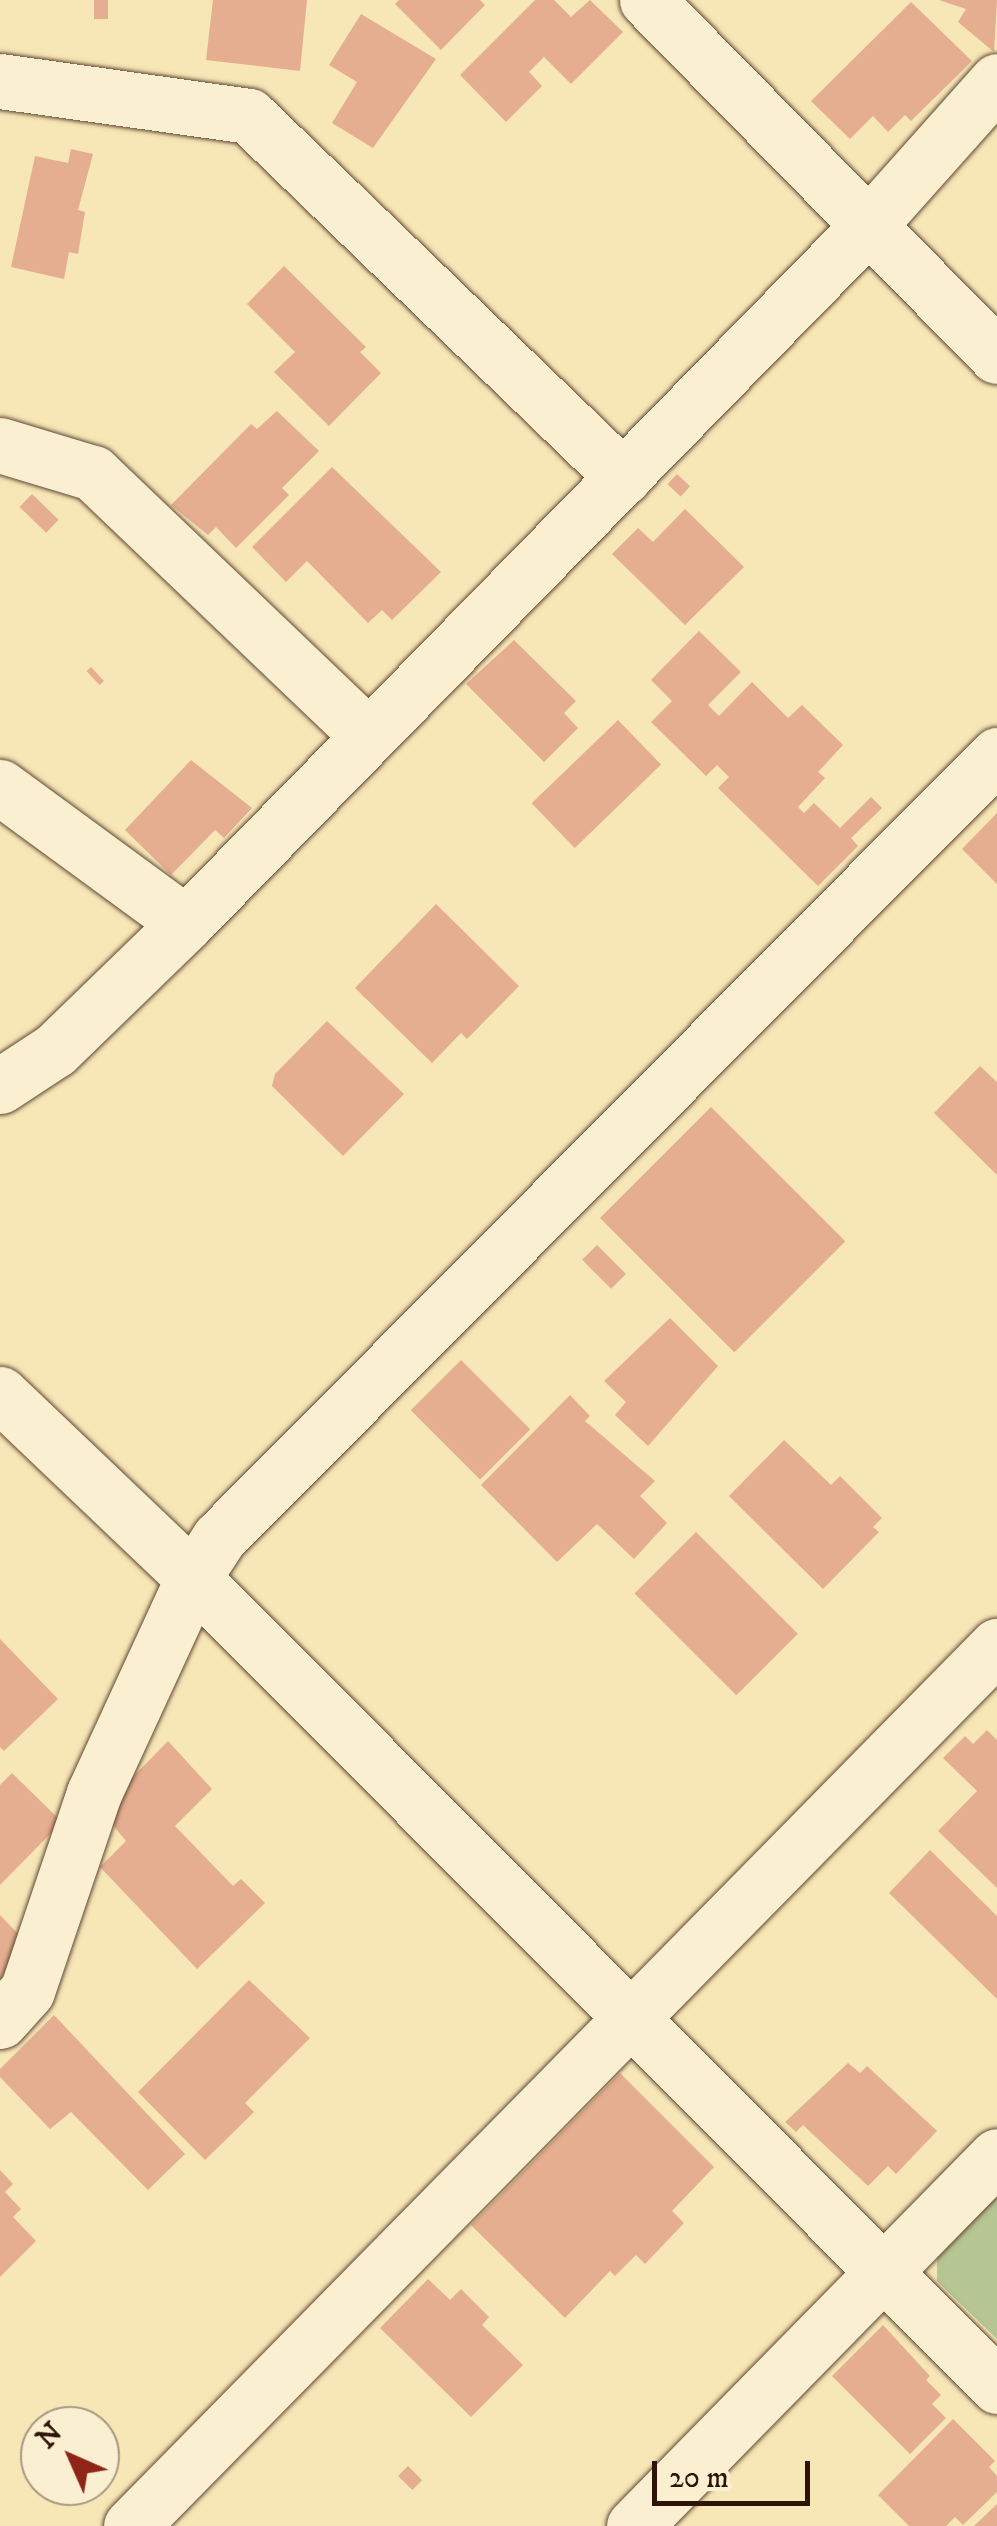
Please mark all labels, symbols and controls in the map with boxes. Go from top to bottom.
north arrow [20,2406,120,2506]
text: N [29,2415,70,2456]
scale bar [657,2441,814,2503]
text: 20 m [669,2460,729,2497]

